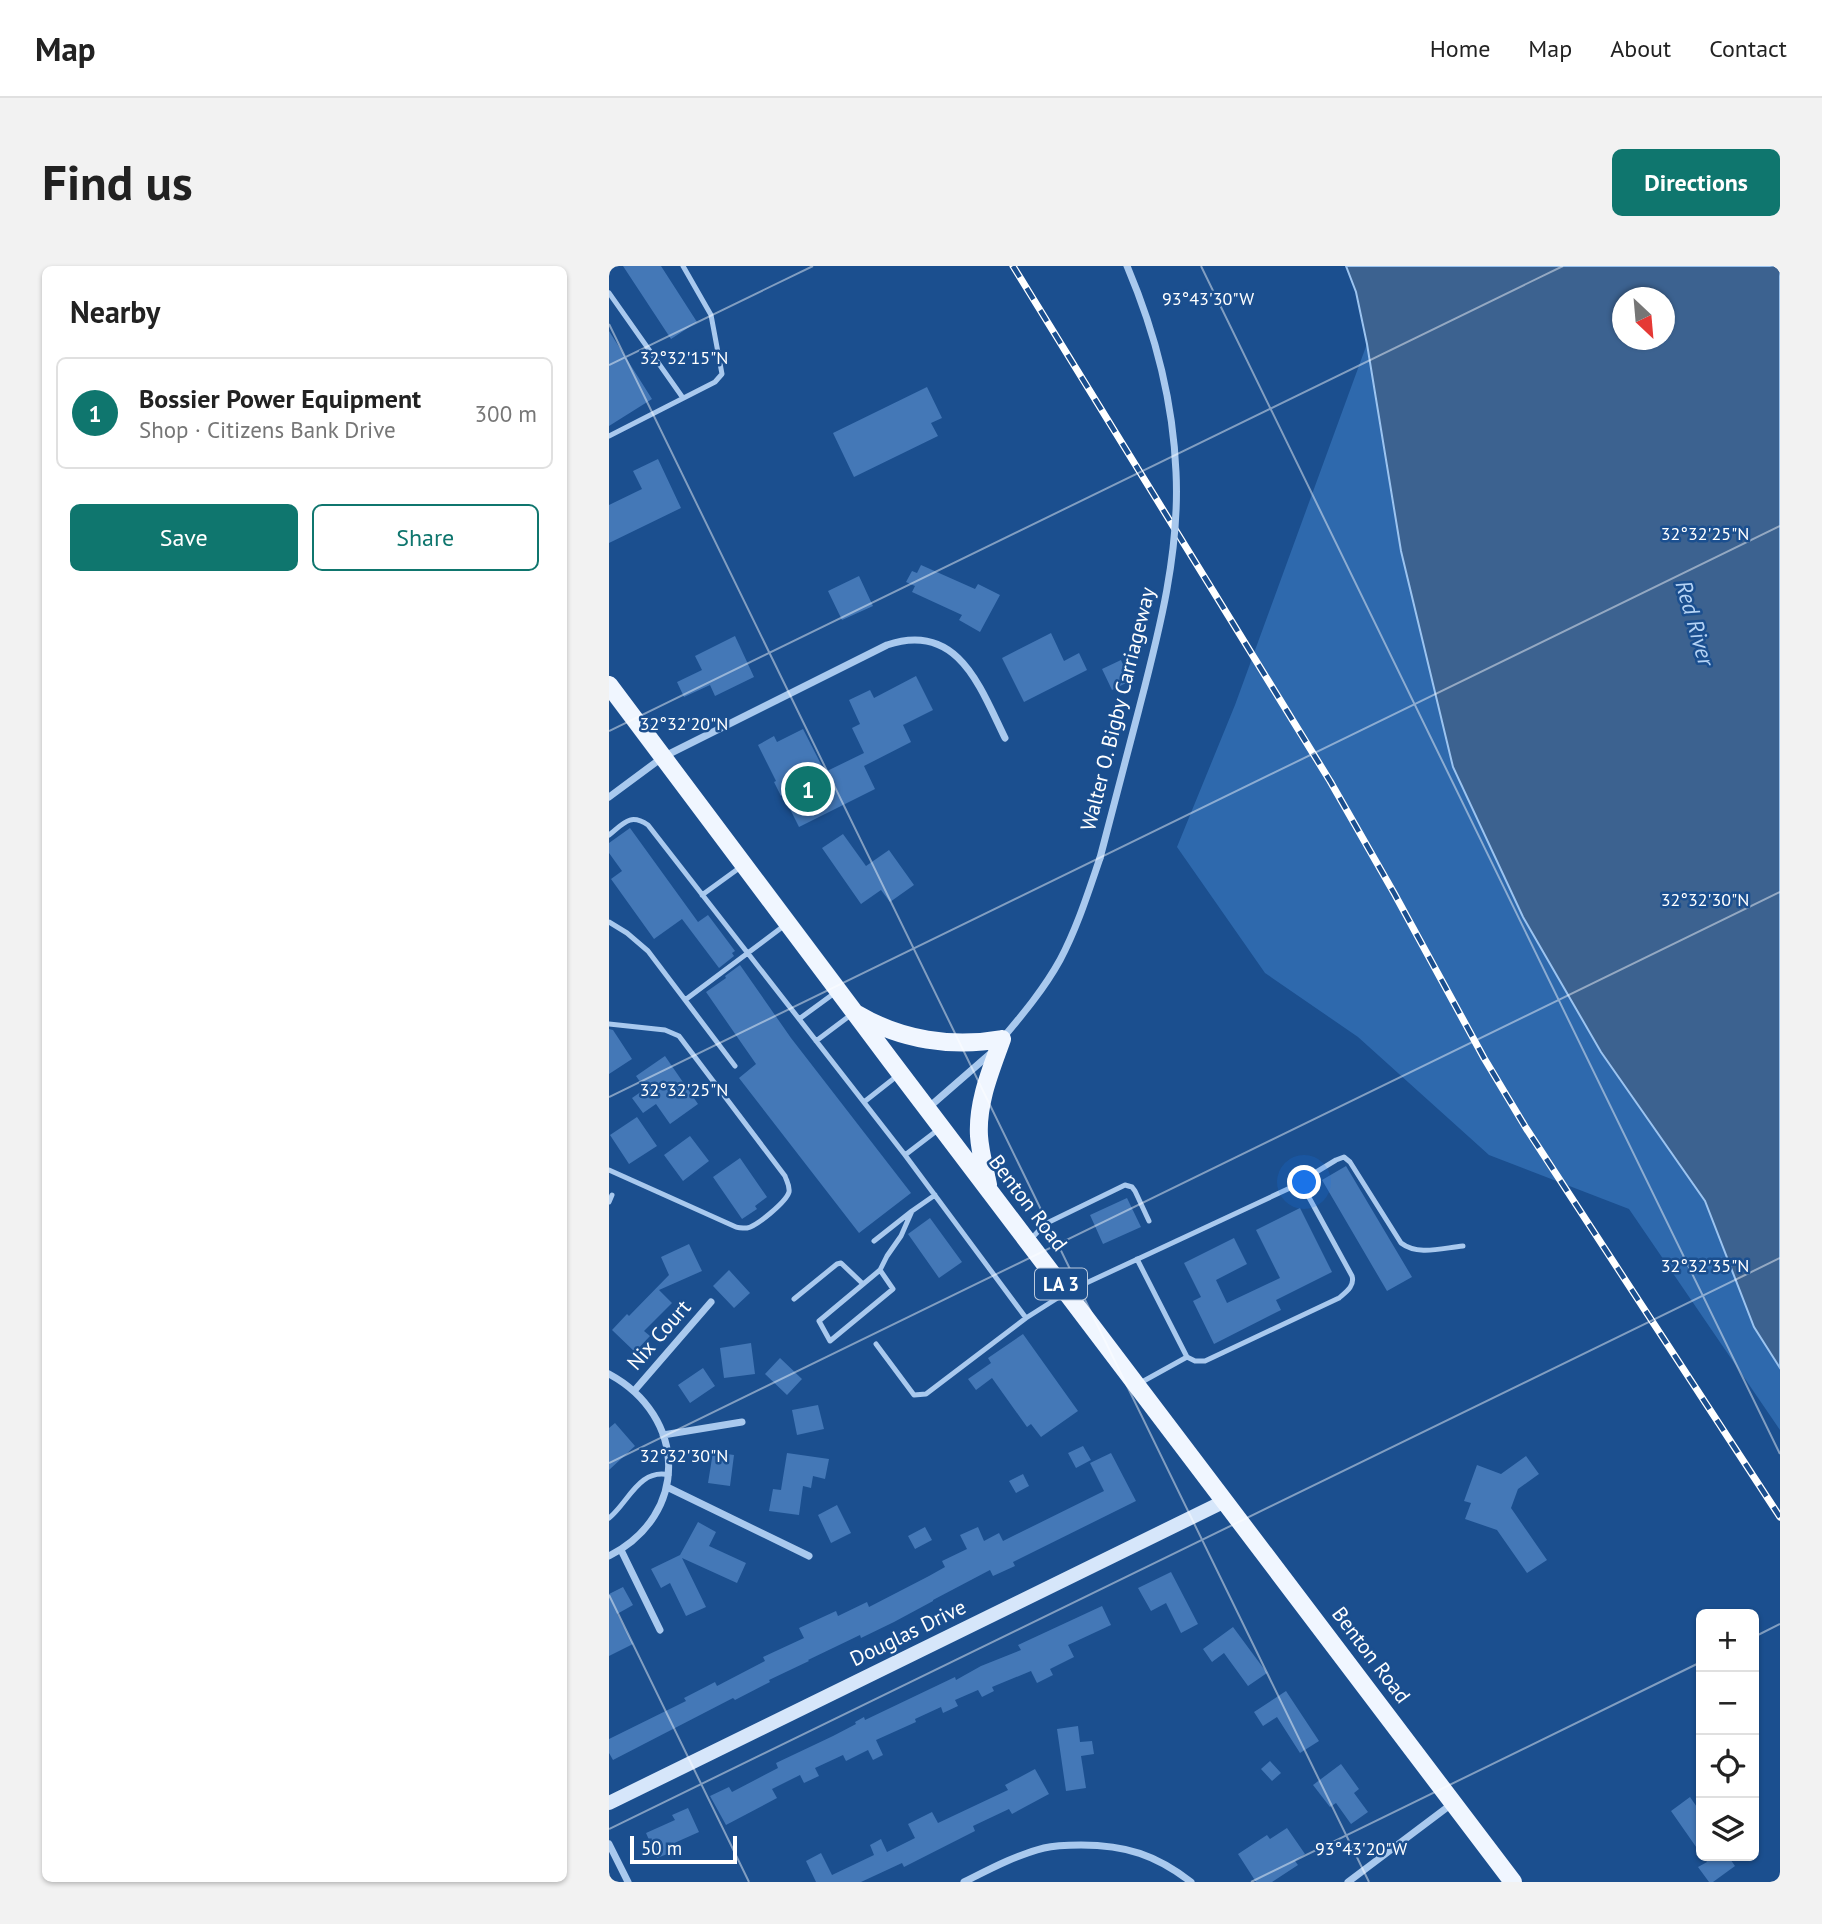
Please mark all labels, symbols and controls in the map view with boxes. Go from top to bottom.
text: Map [35,27,96,70]
text: Home [1430,33,1490,64]
text: Map [1528,33,1572,64]
text: About [1610,33,1671,64]
text: Contact [1709,33,1787,64]
button: Directions [1612,149,1780,216]
text: Find us [42,150,193,214]
text: 93°43'30"W [1162,287,1254,310]
north arrow [1612,287,1675,350]
text: Nearby [70,292,160,331]
text: 32°32'15"N [640,346,728,369]
text: Bossier Power Equipment [139,382,421,415]
text: 1 [88,399,102,428]
text: 300 m [475,399,537,428]
text: Shop · Citizens Bank Drive [139,415,396,444]
button: Save [70,504,298,571]
button: Share [312,504,539,571]
text: 32°32'25"N [1661,522,1749,545]
water label: Red River [1670,577,1722,670]
street label: Walter O. Bigby Carriageway [1074,584,1161,834]
text: 32°32'20"N [640,712,728,735]
pin: 1 [785,763,831,815]
text: 32°32'30"N [1661,888,1749,911]
text: 32°32'25"N [640,1078,728,1101]
street label: Benton Road [983,1149,1074,1256]
your location [1287,1165,1321,1199]
text: 32°32'35"N [1661,1254,1749,1277]
road number: LA 3 [1035,1268,1087,1300]
street label: Nix Court [621,1294,696,1375]
text: 32°32'30"N [640,1444,728,1467]
street label: Douglas Drive [845,1593,970,1672]
street label: Benton Road [1326,1601,1417,1708]
map controls [1696,1609,1759,1861]
button: + [1696,1609,1759,1672]
button: − [1696,1672,1759,1735]
button: locate [1696,1735,1759,1798]
button: layers [1696,1798,1759,1861]
scale bar [630,1833,737,1865]
text: 50 m [641,1836,682,1860]
text: 93°43'20"W [1315,1837,1407,1860]

